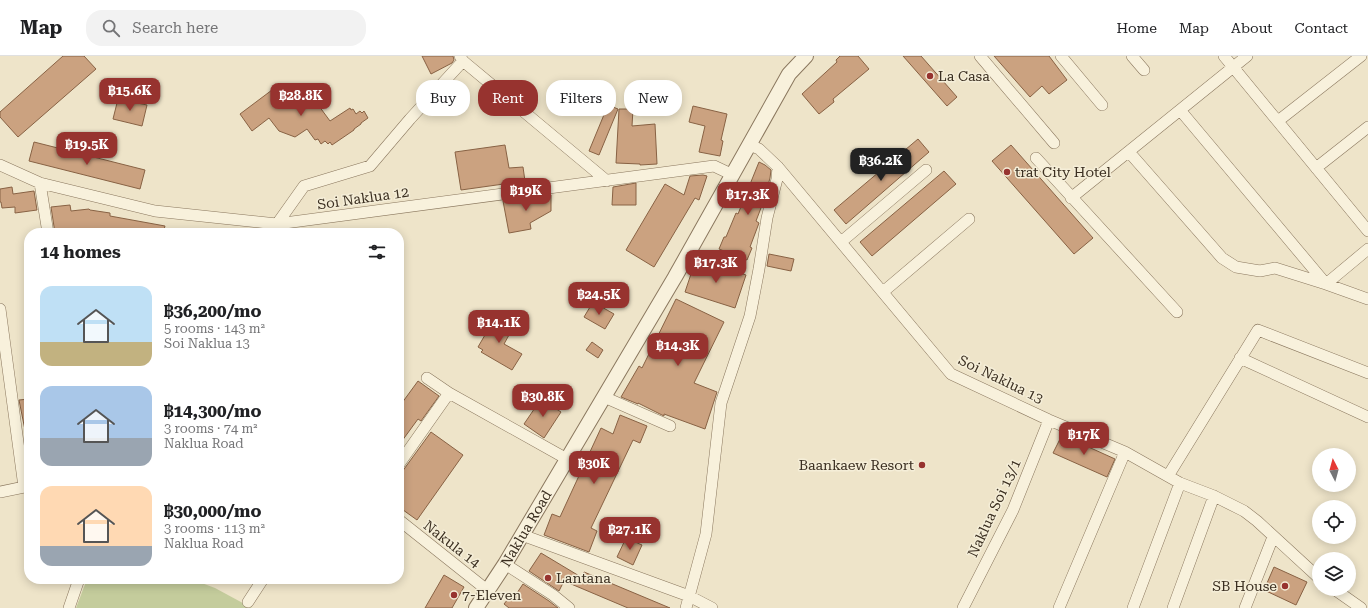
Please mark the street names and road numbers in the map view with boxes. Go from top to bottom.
street label: Soi Naklua 12 [316,184,410,212]
street label: Soi Naklua 13 [956,352,1046,407]
street label: Naklua Soi 13/1 [964,456,1024,560]
street label: Naklua Road [497,487,555,569]
street label: Nakula 14 [421,517,484,571]

